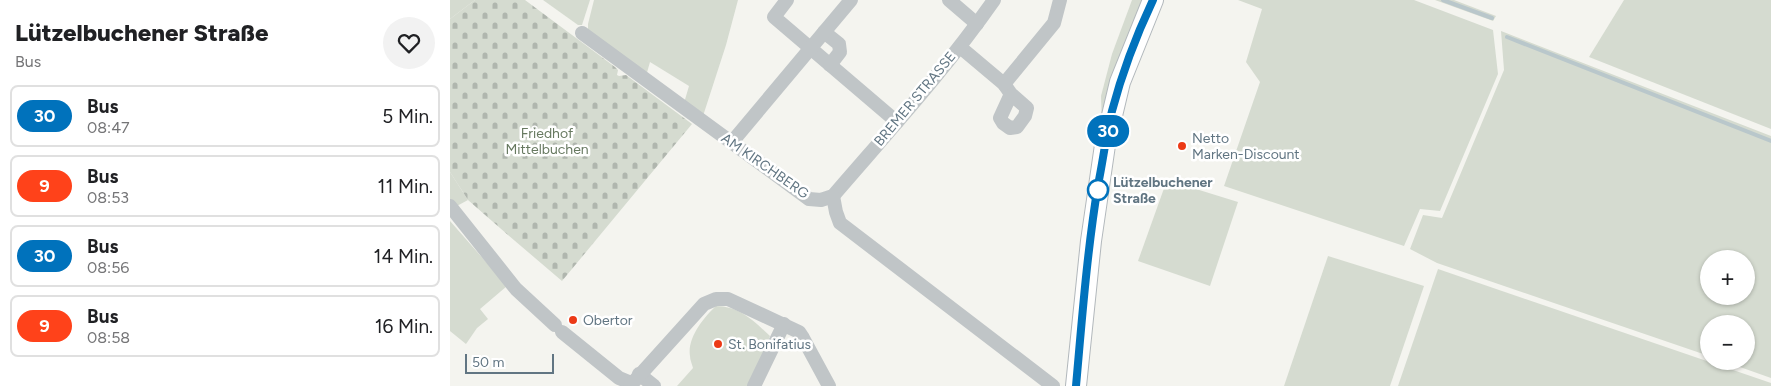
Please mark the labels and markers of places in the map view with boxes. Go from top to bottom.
place label: Netto Marken-Discount [1192,130,1300,163]
marker: Netto Marken-Discount [1176,140,1188,152]
place label: Lützelbuchener Straße [1113,174,1213,207]
marker: Lützelbuchener Straße [1087,179,1109,201]
place label: Obertor [583,312,633,329]
marker: Obertor [567,314,579,326]
place label: St. Bonifatius [728,336,811,353]
marker: St. Bonifatius [712,338,724,350]

